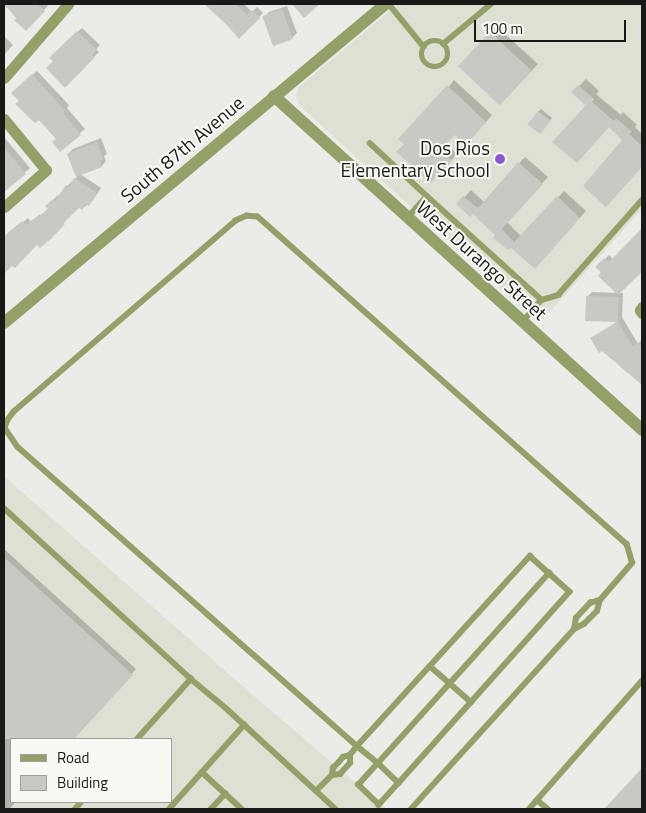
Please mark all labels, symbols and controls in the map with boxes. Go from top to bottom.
scale bar [476,10,628,42]
text: 100 m [482,17,523,40]
street label: South 87th Avenue [116,91,248,207]
place label: Dos Rios Elementary School [341,137,490,181]
marker: Dos Rios Elementary School [494,153,506,165]
street label: West Durango Street [412,196,552,324]
legend [10,738,172,803]
text: Road [57,746,89,769]
text: Building [57,771,108,794]

